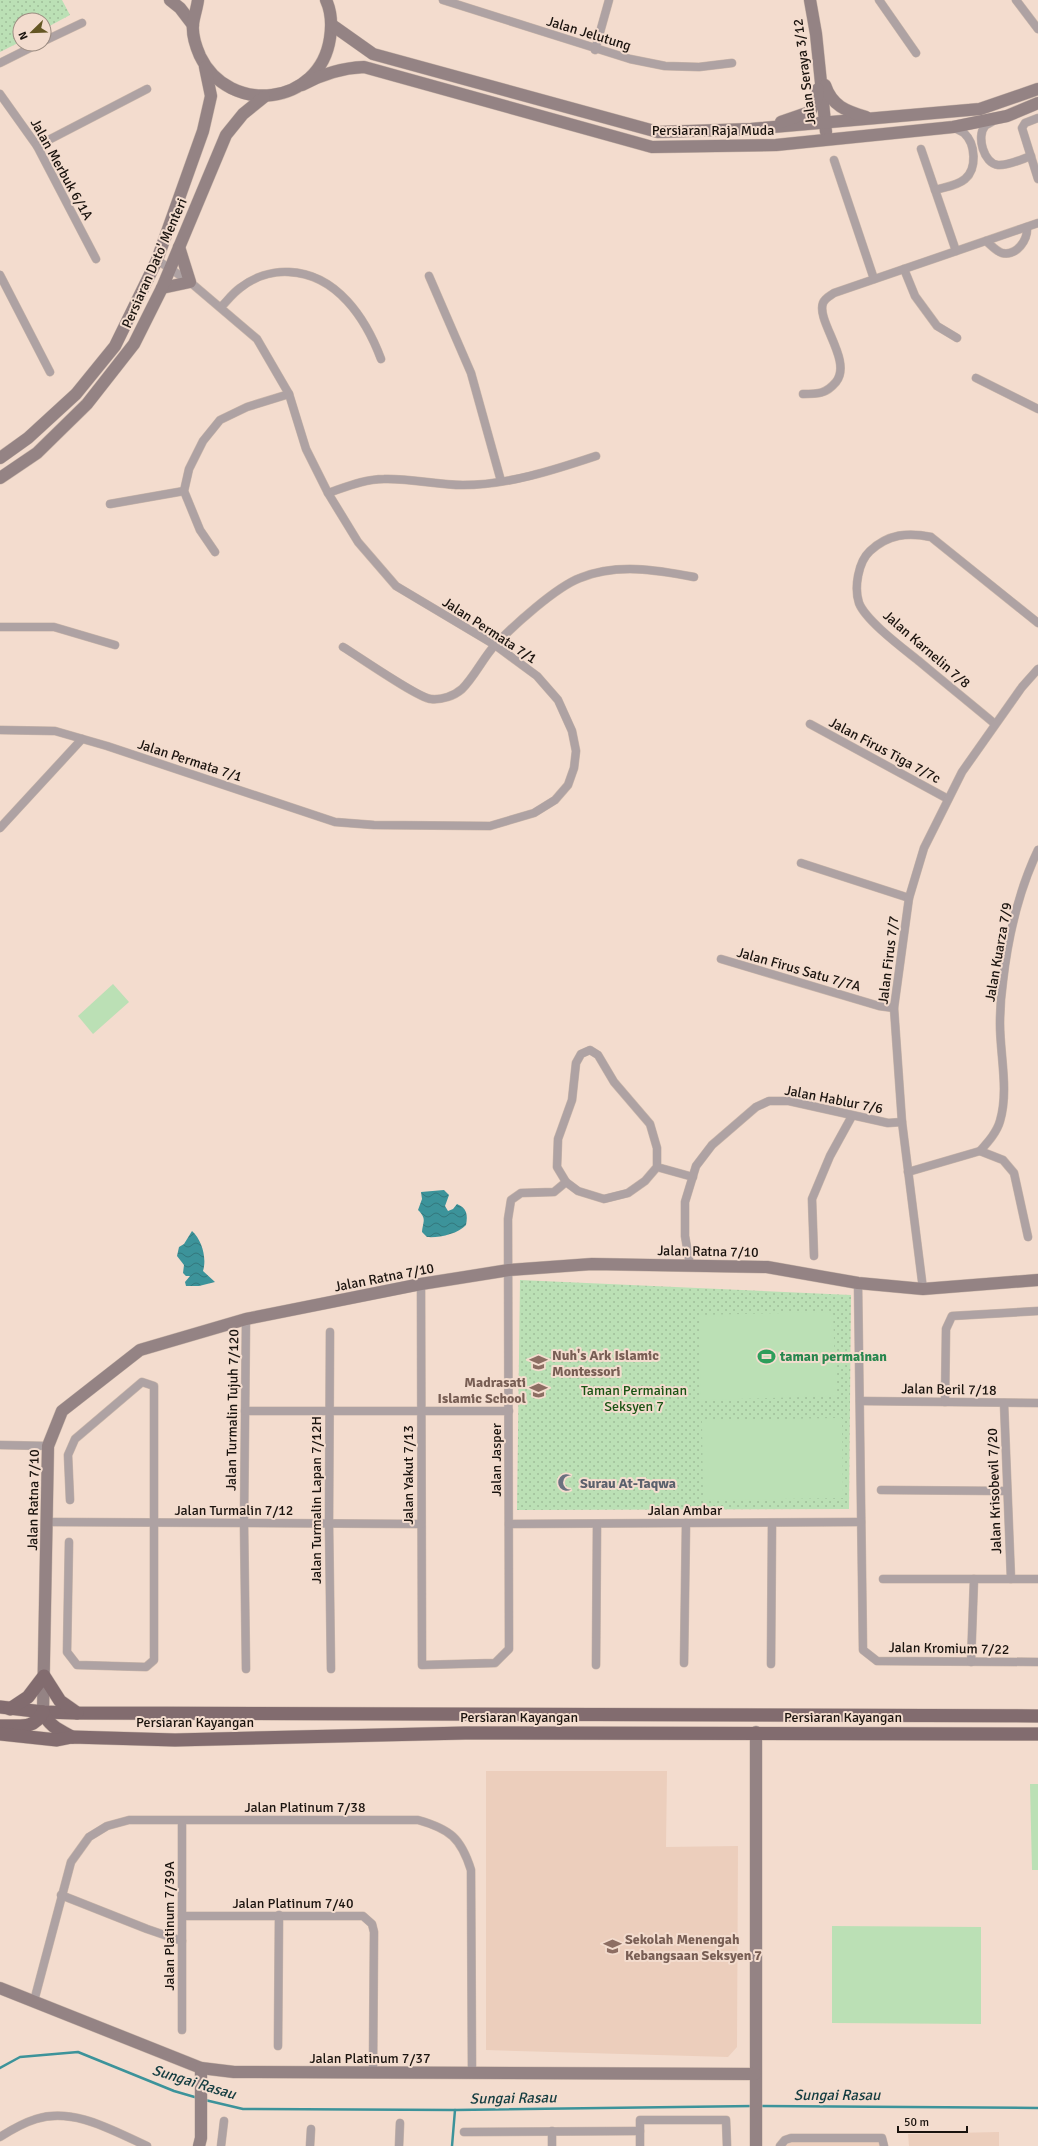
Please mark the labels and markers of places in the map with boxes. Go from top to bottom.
sports icon: taman permainan [757,1346,777,1366]
place label: Nuh's Ark Islamic Montessori [552,1347,659,1380]
place label: taman permainan [779,1348,887,1365]
school or university icon: Nuh's Ark Islamic Montessori [529,1353,549,1373]
place label: Madrasati Islamic School [438,1374,527,1407]
school or university icon: Madrasati Islamic School [529,1380,549,1400]
mosque icon: Surau At-Taqwa [557,1473,577,1493]
place label: Surau At-Taqwa [580,1475,676,1492]
place label: Sekolah Menengah Kebangsaan Seksyen 7 [625,1931,762,1964]
school or university icon: Sekolah Menengah Kebangsaan Seksyen 7 [602,1937,622,1957]

